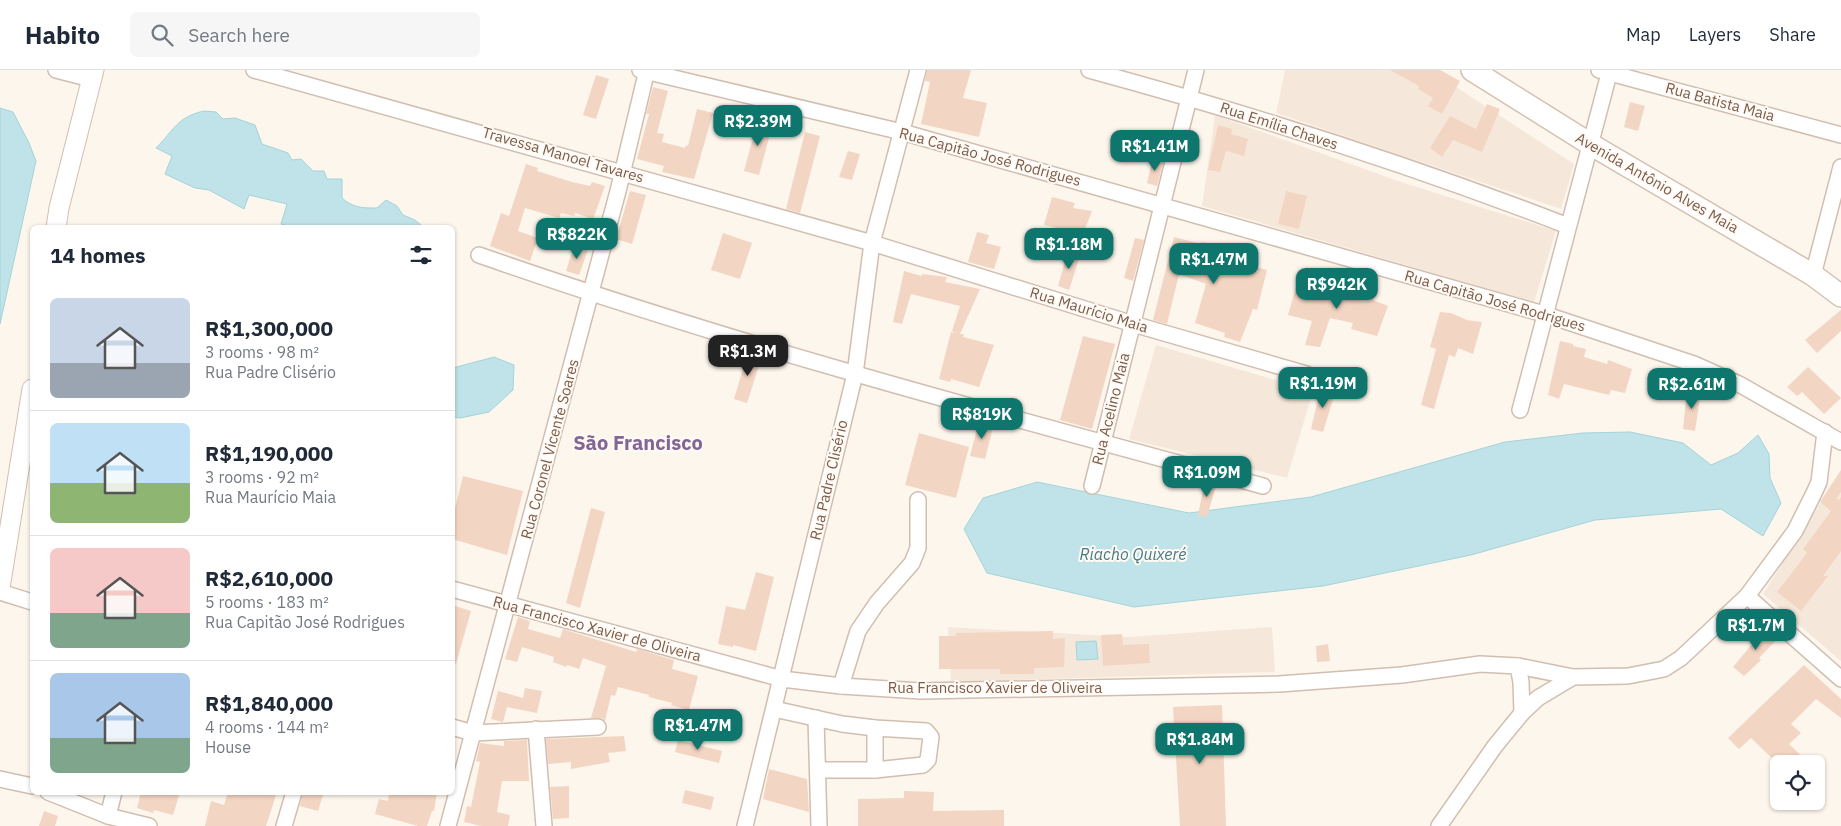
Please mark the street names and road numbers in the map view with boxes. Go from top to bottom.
street label: Rua Batista Maia [1663,78,1777,125]
street label: Rua Emília Chaves [1218,97,1341,154]
street label: Travessa Manoel Tavares [480,122,646,187]
street label: Rua Capitão José Rodrigues [897,123,1083,190]
street label: Avenida Antônio Alves Maia [1572,128,1742,237]
street label: Rua Capitão José Rodrigues [1402,266,1588,335]
street label: Rua Maurício Maia [1028,282,1151,337]
street label: Rua Acelino Maia [1087,351,1134,467]
street label: Rua Coronel Vicente Soares [516,357,583,541]
street label: Rua Padre Clisério [805,418,852,542]
street label: Rua Francisco Xavier de Oliveira [491,592,703,665]
street label: Rua Francisco Xavier de Oliveira [888,678,1102,697]

